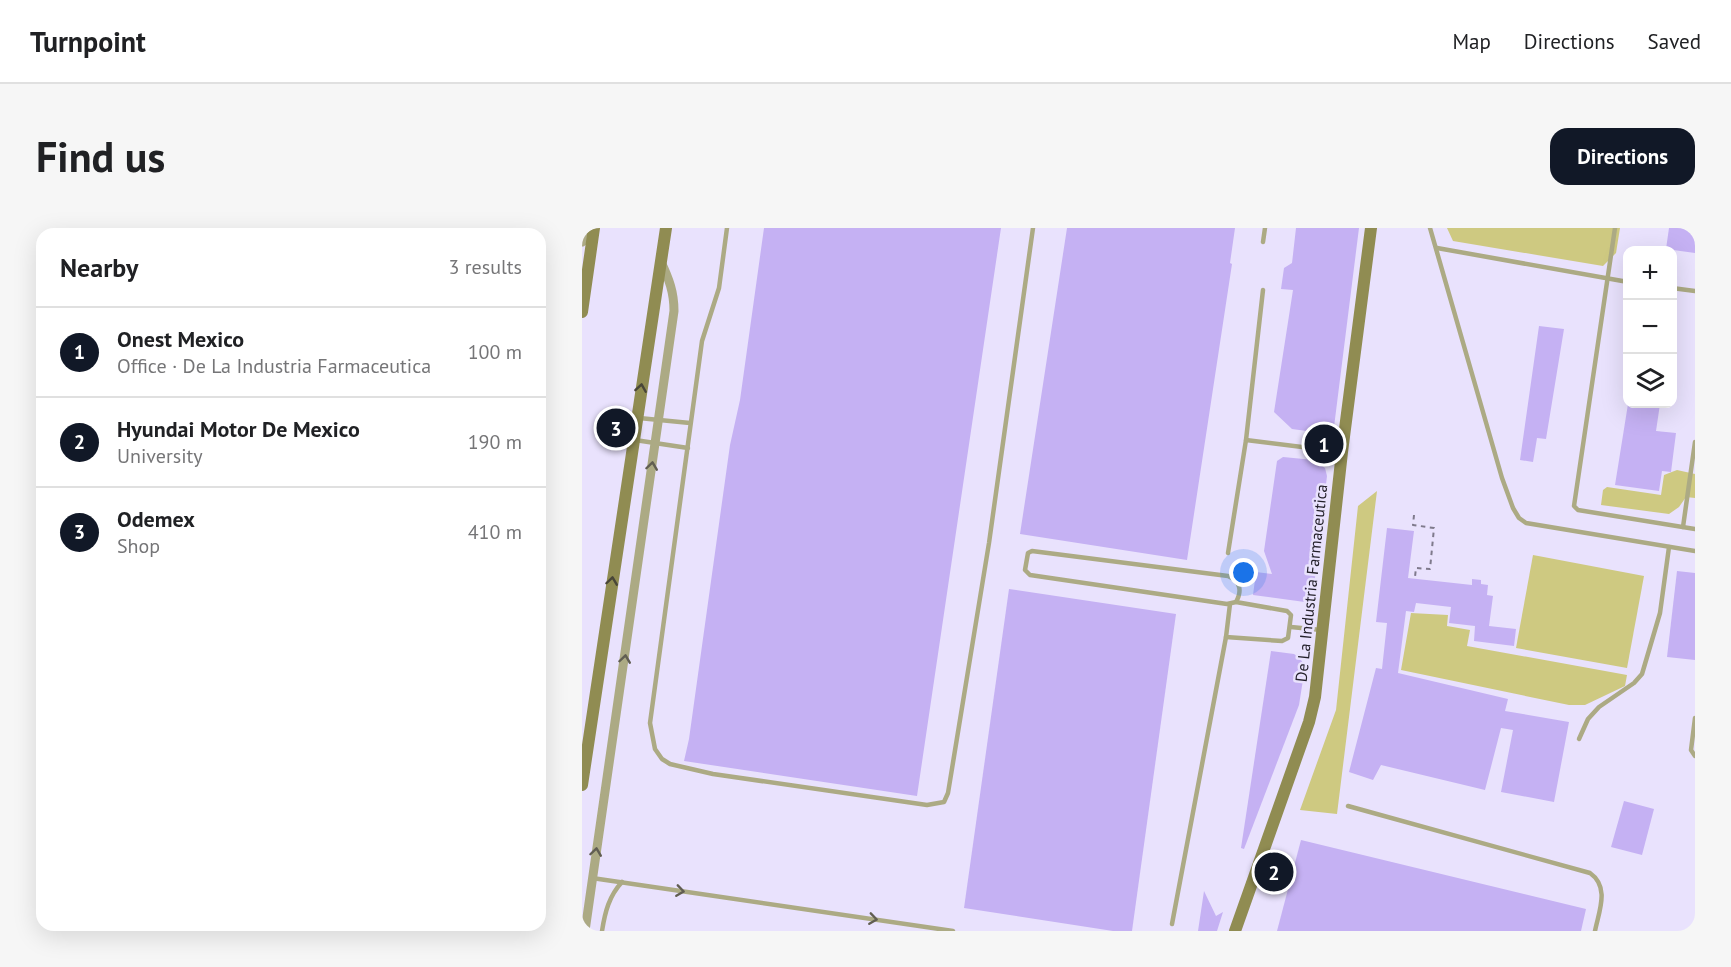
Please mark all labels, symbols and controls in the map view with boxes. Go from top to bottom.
text: Turnpoint [30,23,146,60]
text: Map [1452,28,1491,55]
text: Directions [1524,28,1615,55]
text: Saved [1648,28,1701,55]
button: Directions [1550,128,1695,185]
text: Find us [36,129,165,184]
map controls [1623,246,1677,408]
button: + [1623,246,1677,300]
text: Nearby [60,251,138,284]
text: 3 results [449,254,522,280]
button: − [1623,300,1677,354]
text: Onest Mexico [117,325,244,353]
text: 1 [74,339,85,365]
text: 100 m [468,339,522,365]
text: Office · De La Industria Farmaceutica [117,353,431,379]
button: layers [1623,354,1677,408]
one-way arrow [634,384,646,393]
pin: 3 [597,406,636,450]
text: Hyundai Motor De Mexico [117,415,360,443]
pin: 1 [1304,422,1344,466]
text: 2 [74,429,85,455]
text: 190 m [468,429,522,455]
text: University [117,443,203,469]
one-way arrow [646,462,658,471]
street label: De La Industria Farmaceutica [1291,483,1331,683]
text: Odemex [117,505,195,533]
text: 3 [74,519,85,545]
text: 410 m [468,519,522,545]
text: Shop [117,533,160,559]
your location [1229,558,1258,587]
one-way arrow [605,577,617,586]
one-way arrow [618,655,630,664]
one-way arrow [590,848,602,857]
pin: 2 [1254,850,1294,894]
one-way arrow [676,884,685,896]
one-way arrow [869,912,878,924]

